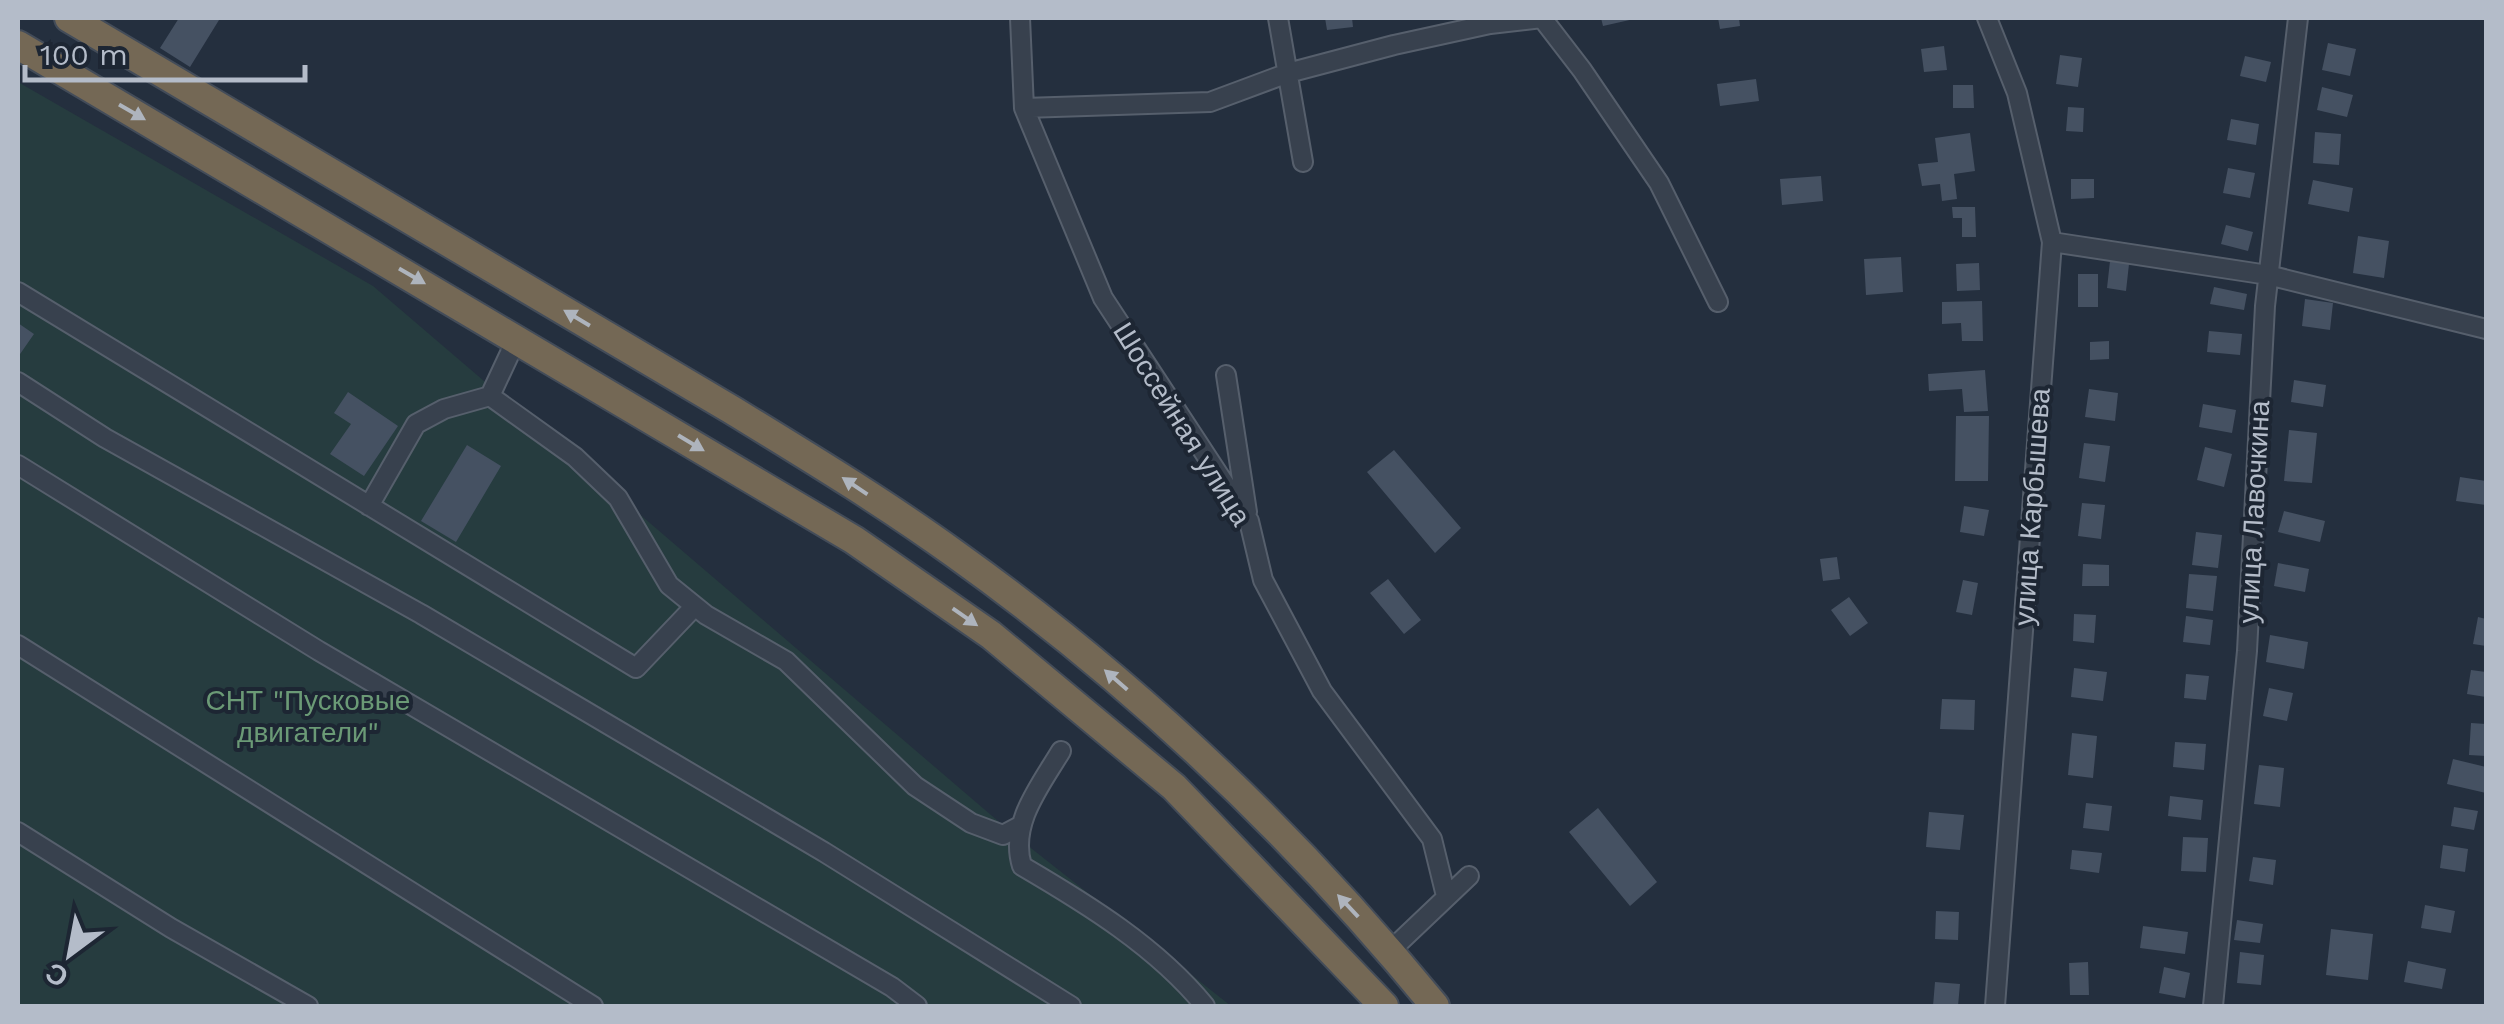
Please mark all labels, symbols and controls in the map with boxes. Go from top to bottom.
scale bar [25,20,305,82]
text: 100 m [40,37,128,72]
one-way arrow [118,103,146,120]
one-way arrow [398,267,426,285]
one-way arrow [563,310,591,327]
street label: Шоссейная улица [1106,316,1258,532]
street label: улица Карбышева [2007,387,2057,627]
street label: улица Лавочкина [2232,399,2276,624]
one-way arrow [677,434,705,451]
one-way arrow [841,477,868,496]
one-way arrow [952,607,978,626]
one-way arrow [1103,669,1128,691]
park label: СНТ "Пусковые двигатели" [206,684,410,749]
one-way arrow [1337,895,1360,919]
north arrow [20,904,120,1004]
text: С [40,955,74,994]

